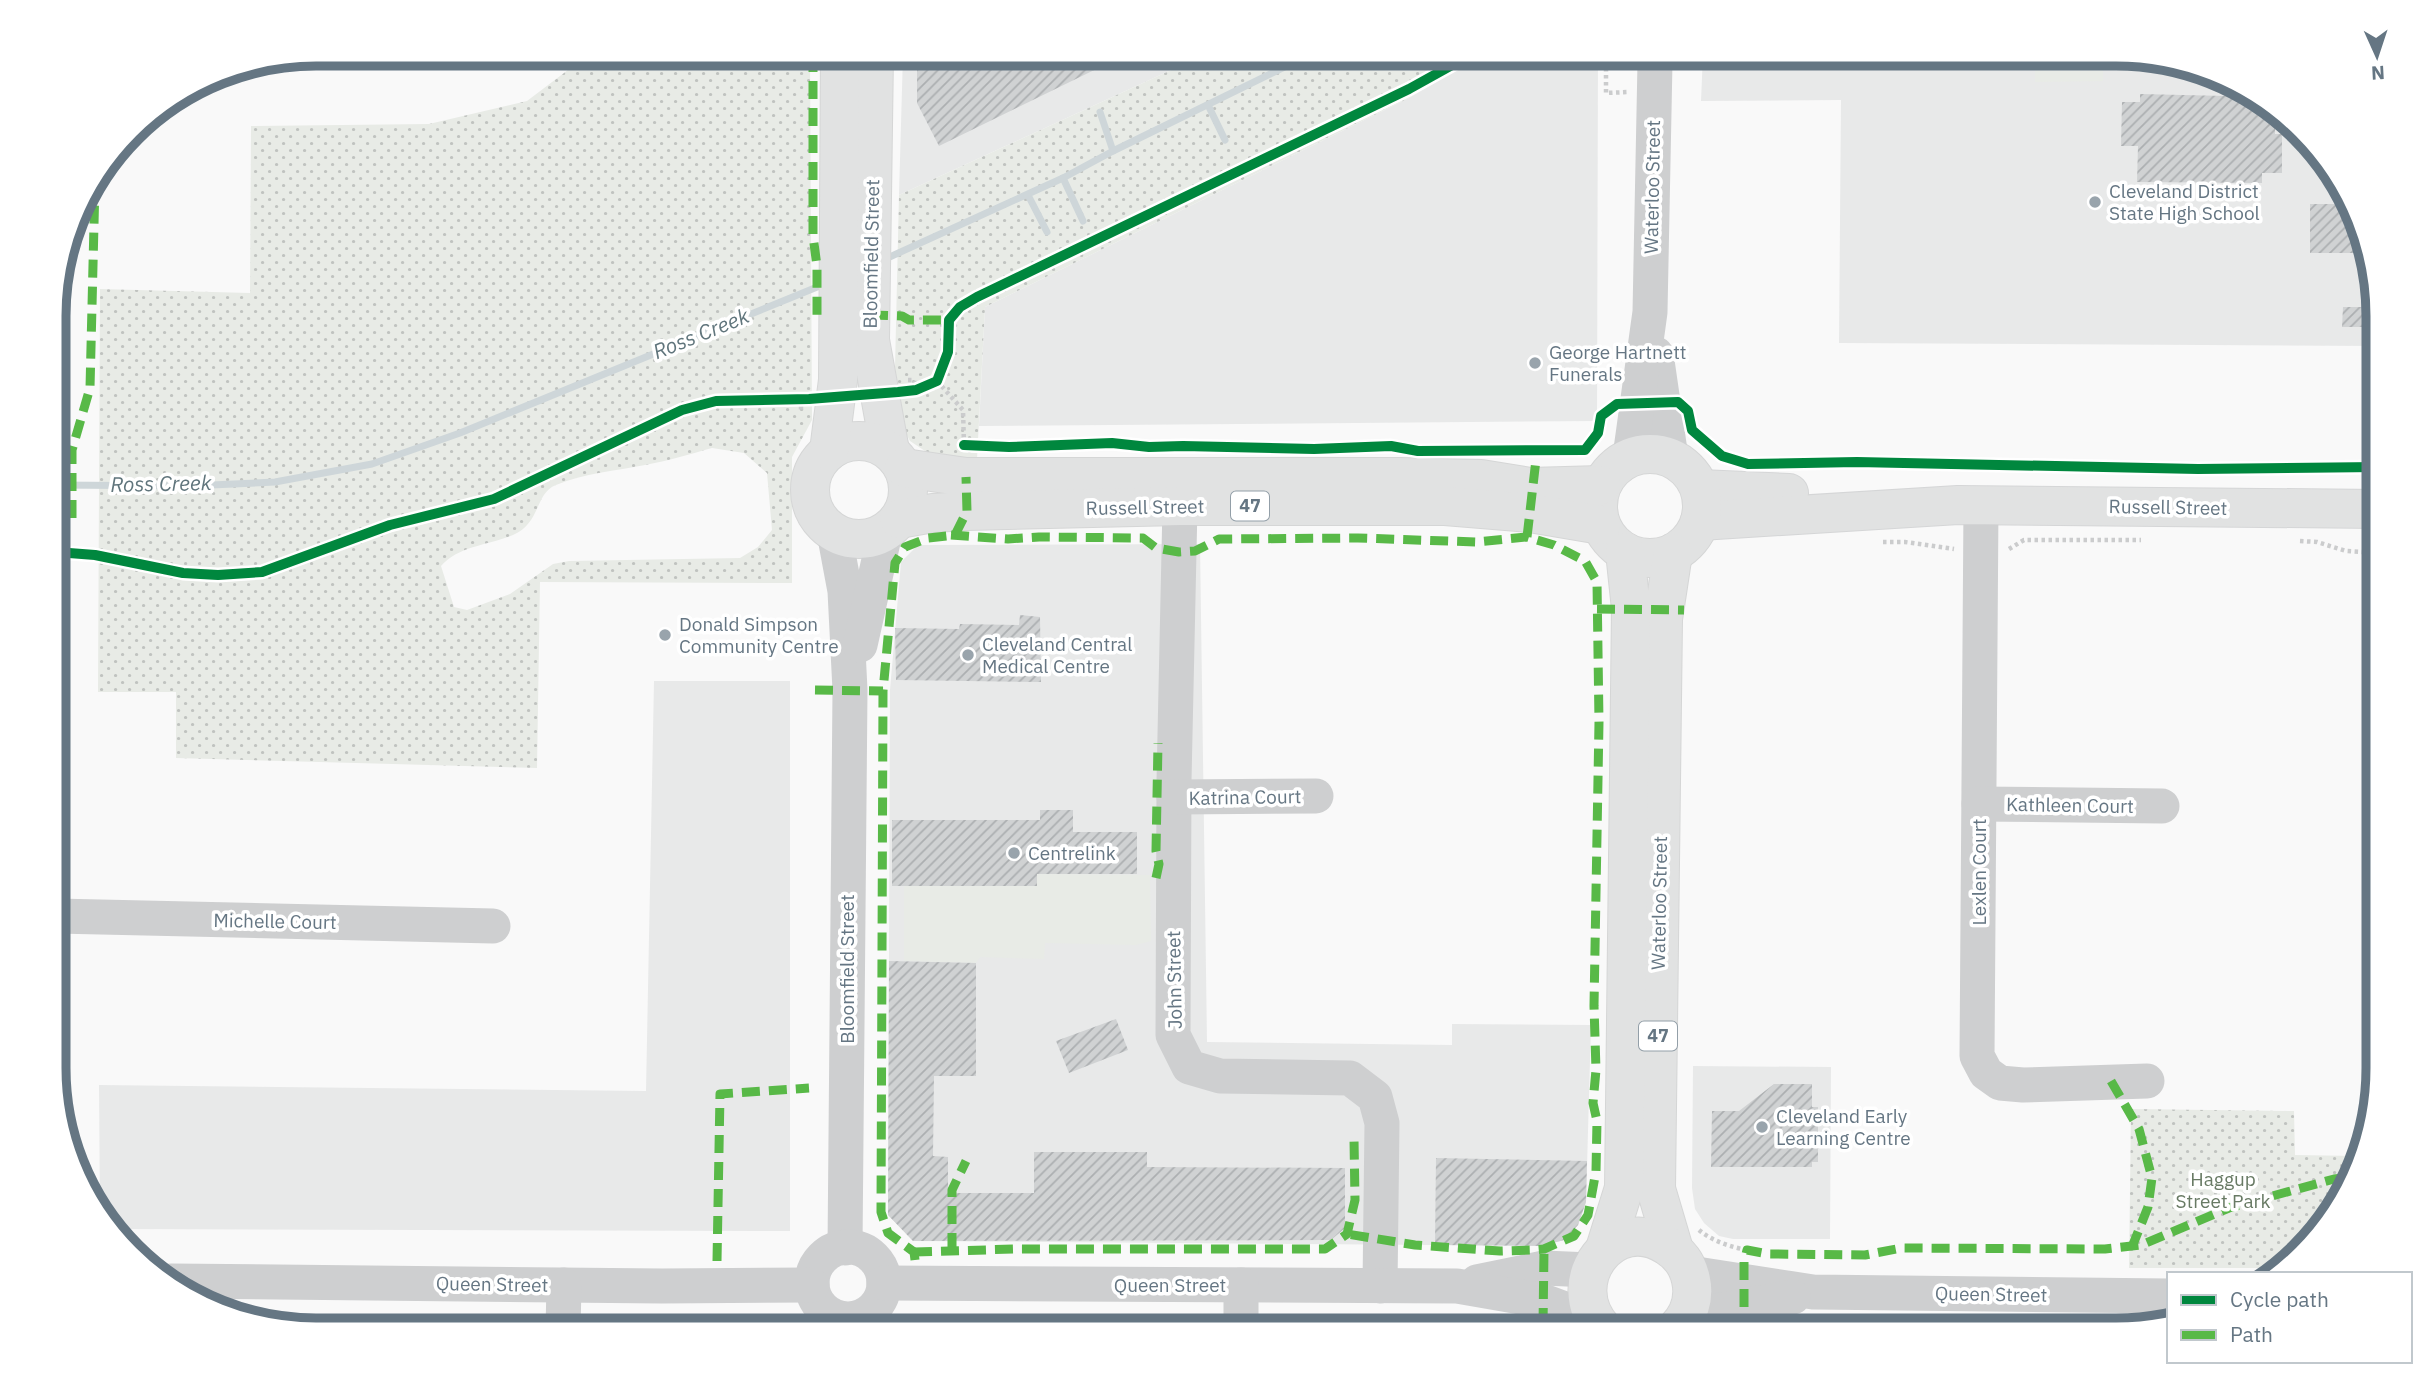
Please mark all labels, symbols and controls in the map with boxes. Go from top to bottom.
north arrow [2342,21,2412,91]
text: N [2370,61,2385,85]
street label: Waterloo Street [1639,120,1665,254]
street label: Bloomfield Street [858,179,884,329]
place label: Cleveland District State High School [2109,179,2260,225]
marker: Cleveland District State High School [2087,194,2103,210]
water label: Ross Creek [648,301,754,365]
place label: George Hartnett Funerals [1549,340,1686,386]
marker: George Hartnett Funerals [1527,355,1543,371]
water label: Ross Creek [110,468,213,498]
road number: 47 [1231,492,1269,520]
street label: Russell Street [1085,494,1205,520]
street label: Russell Street [2108,494,2228,520]
place label: Donald Simpson Community Centre [679,612,839,658]
marker: Donald Simpson Community Centre [657,627,673,643]
place label: Cleveland Central Medical Centre [982,632,1132,678]
marker: Cleveland Central Medical Centre [960,647,976,663]
street label: Katrina Court [1188,784,1302,810]
street label: Kathleen Court [2006,792,2134,818]
street label: Lexlen Court [1967,819,1991,926]
street label: Waterloo Street [1646,836,1672,970]
place label: Centrelink [1028,841,1116,865]
marker: Centrelink [1006,845,1022,861]
street label: Bloomfield Street [835,894,859,1044]
street label: Michelle Court [213,908,337,934]
street label: John Street [1161,931,1187,1029]
road number: 47 [1639,1021,1677,1050]
place label: Cleveland Early Learning Centre [1776,1104,1911,1150]
marker: Cleveland Early Learning Centre [1754,1119,1770,1135]
park label: Haggup Street Park [2175,1167,2271,1213]
street label: Queen Street [436,1271,548,1297]
legend [2167,1272,2412,1363]
street label: Queen Street [1114,1273,1226,1297]
street label: Queen Street [1935,1281,2047,1307]
text: Cycle path [2230,1285,2329,1313]
text: Path [2230,1320,2273,1348]

